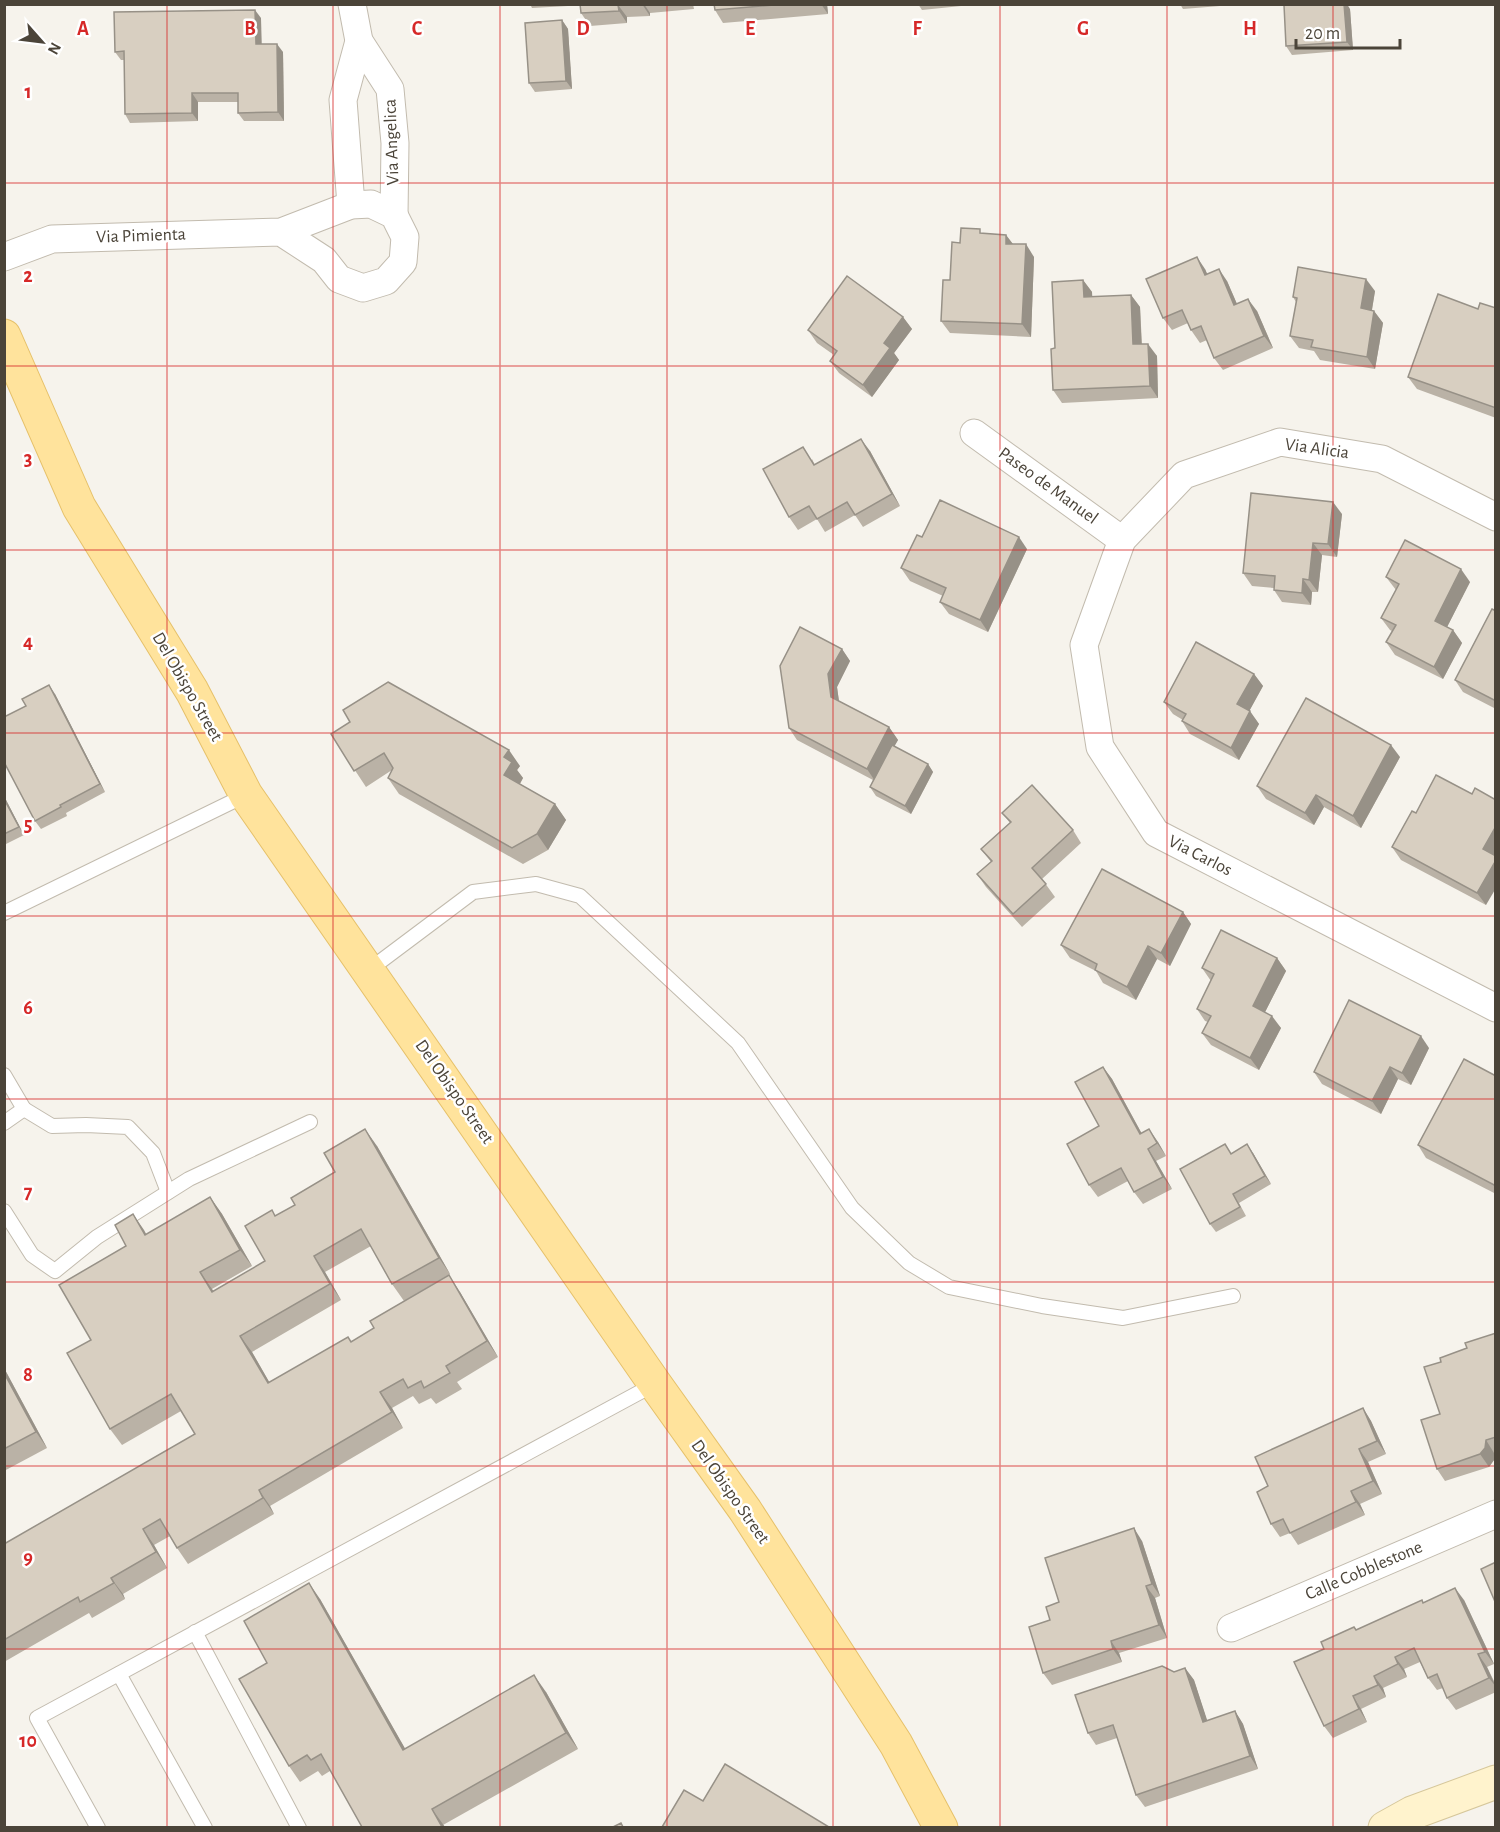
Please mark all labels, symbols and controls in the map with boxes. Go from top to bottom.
north arrow [12,12,72,72]
scale bar [1296,12,1400,50]
text: A [77,19,89,39]
text: B [244,19,256,39]
text: C [412,19,423,39]
text: D [576,19,590,39]
text: E [745,19,755,39]
text: F [912,19,922,39]
text: G [1077,19,1089,39]
text: H [1243,19,1257,39]
text: 20 m [1305,25,1340,43]
text: N [45,40,64,57]
text: 1 [24,82,32,102]
street label: Via Angelica [382,99,402,185]
street label: Via Pimienta [96,225,186,247]
text: 2 [23,266,33,286]
street label: Via Alicia [1284,436,1350,462]
street label: Paseo de Manuel [995,444,1101,528]
text: 3 [24,449,32,469]
street label: Del Obispo Street [149,630,226,745]
text: 4 [23,632,33,652]
text: 5 [24,815,32,835]
street label: Via Carlos [1165,832,1235,880]
text: 6 [23,998,33,1018]
street label: Del Obispo Street [412,1037,497,1147]
text: 7 [24,1182,33,1202]
text: 8 [23,1365,33,1385]
street label: Del Obispo Street [688,1437,773,1547]
street label: Calle Cobblestone [1303,1538,1425,1604]
text: 9 [23,1548,33,1568]
text: 10 [19,1731,37,1751]

